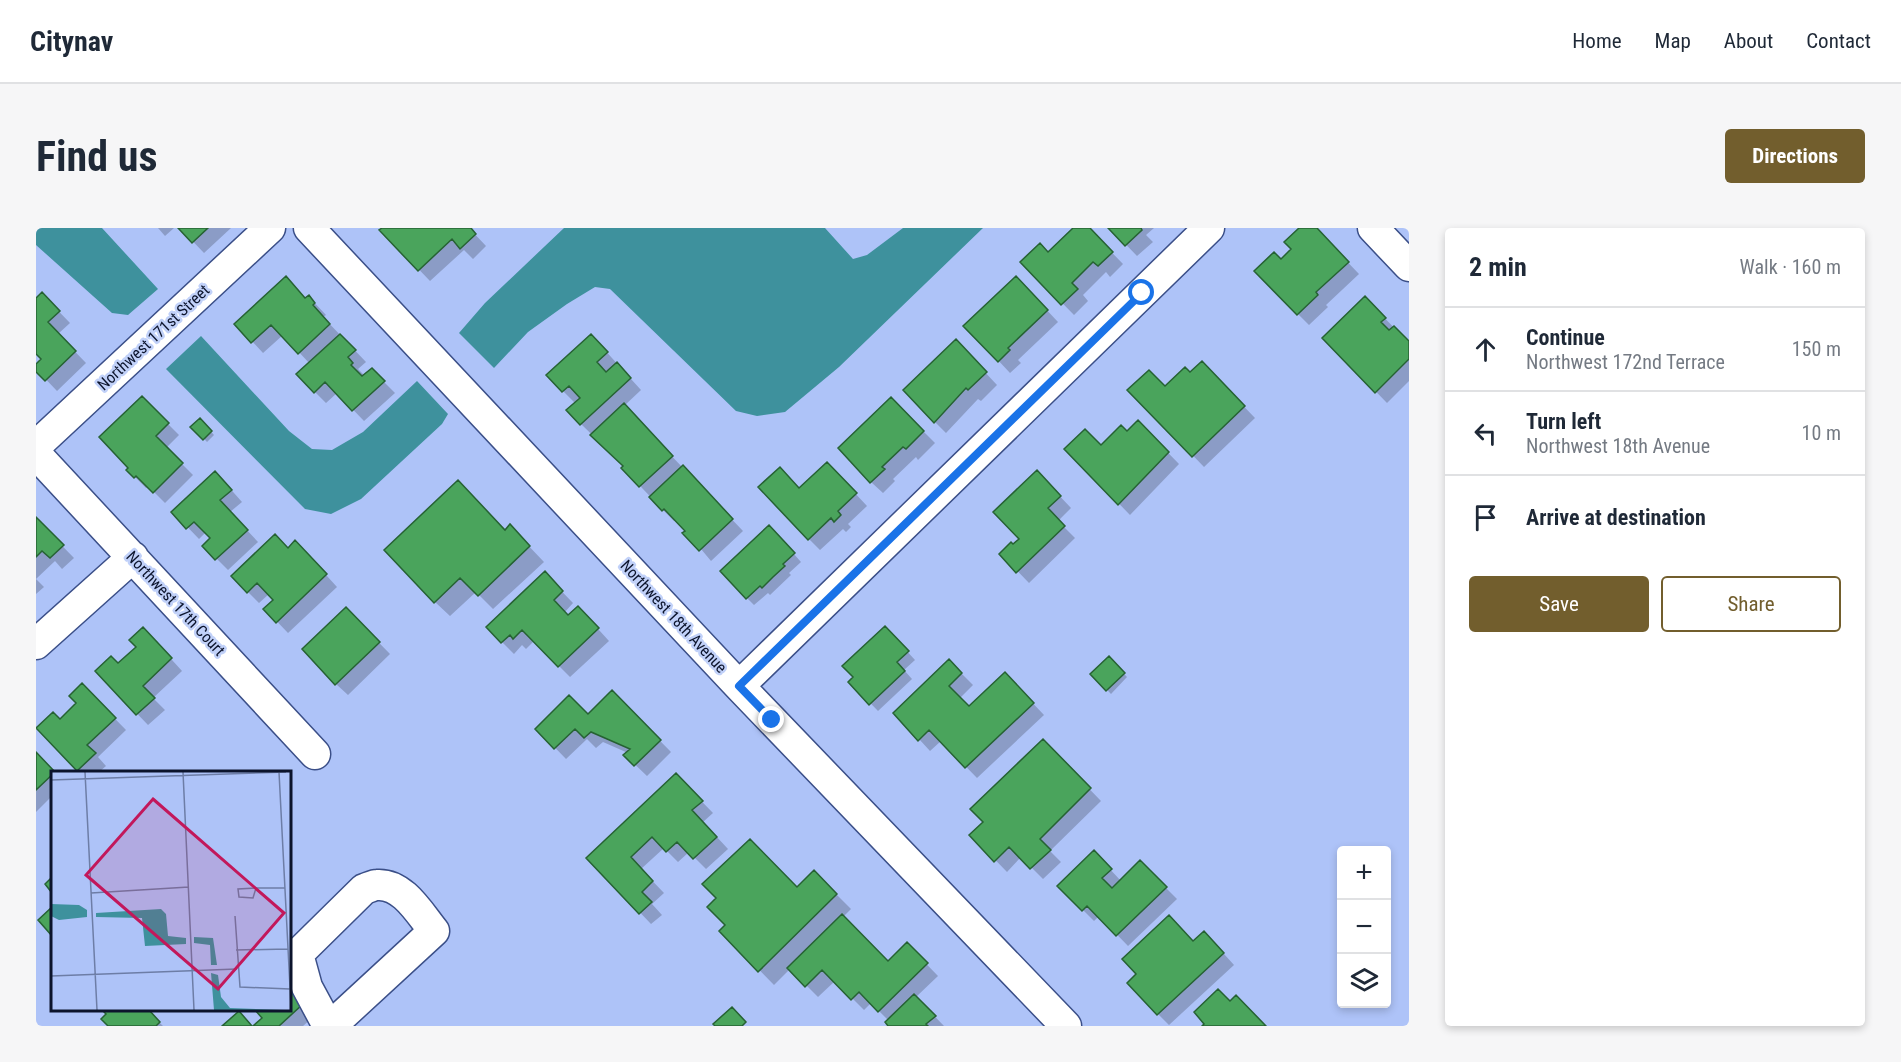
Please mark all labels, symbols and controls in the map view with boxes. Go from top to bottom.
text: Citynav [30,25,113,58]
text: Home [1572,29,1622,53]
text: Map [1655,29,1691,53]
text: About [1724,29,1773,53]
text: Contact [1806,29,1871,53]
button: Directions [1725,129,1865,183]
text: Find us [36,132,157,181]
text: 2 min [1469,252,1527,282]
text: Walk · 160 m [1740,255,1841,279]
route start [1128,279,1154,305]
street label: Northwest 171st Street [93,280,213,394]
text: Continue [1526,325,1605,350]
icon: ahead [1469,333,1502,366]
text: 150 m [1792,337,1841,361]
text: Northwest 172nd Terrace [1526,350,1725,374]
text: Turn left [1526,409,1601,434]
icon: left [1469,417,1502,450]
text: 10 m [1802,421,1841,445]
text: Northwest 18th Avenue [1526,434,1710,458]
icon: arrive [1469,501,1502,534]
text: Arrive at destination [1526,505,1706,530]
street label: Northwest 17th Court [122,547,229,660]
street label: Northwest 18th Avenue [616,556,731,677]
button: Save [1469,576,1649,632]
button: Share [1661,576,1841,632]
route end [758,706,784,732]
inset map [51,771,291,1011]
map controls [1337,846,1391,1008]
button: + [1337,846,1391,900]
button: − [1337,900,1391,954]
button: layers [1337,954,1391,1008]

